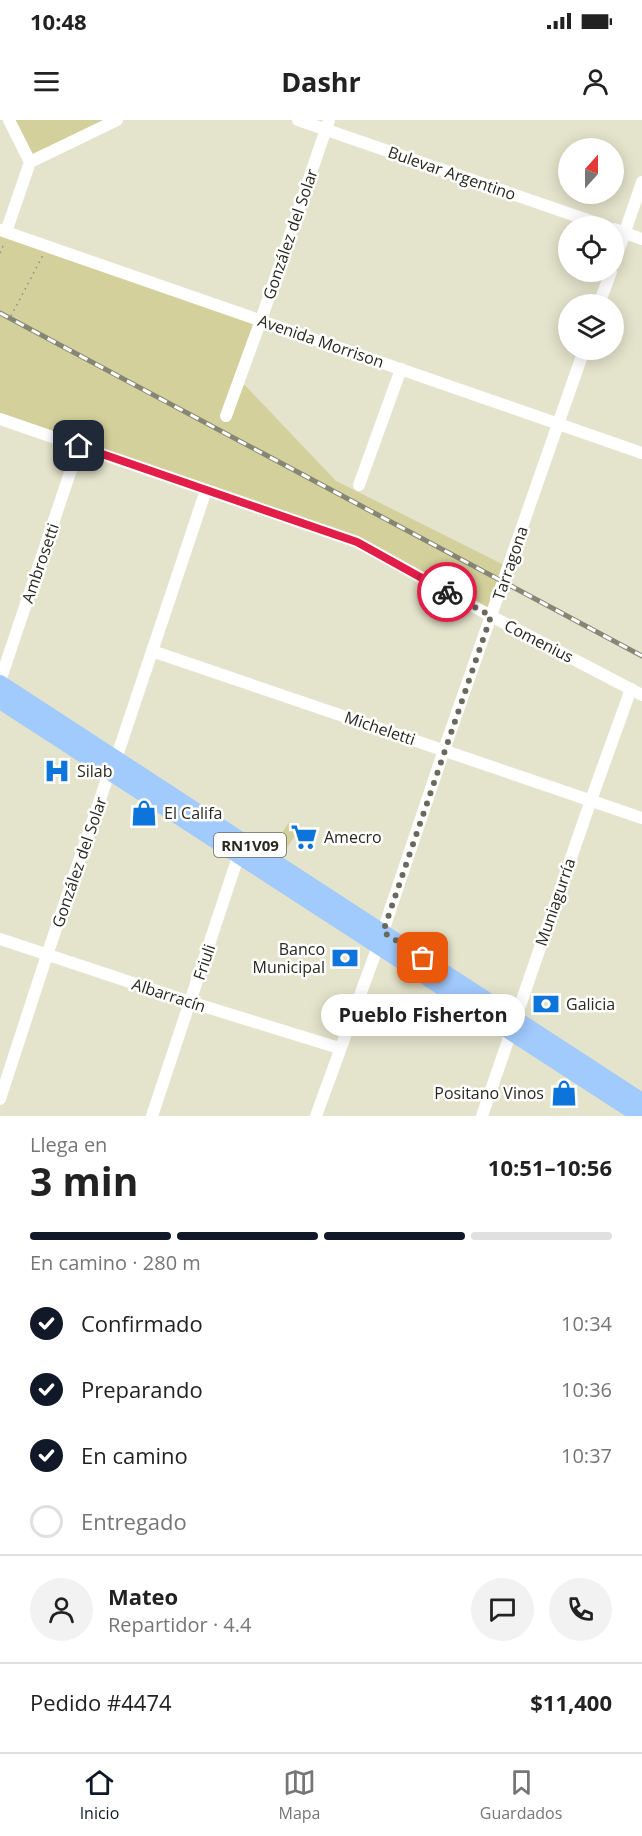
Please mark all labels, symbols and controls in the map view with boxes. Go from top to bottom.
text: 10:48 [30,6,87,36]
text: Dashr [281,63,361,100]
icon: menu [30,65,63,98]
icon: person [579,65,612,98]
north arrow [558,138,624,204]
map controls [558,138,624,360]
street label: Bulevar Argentino [385,141,519,205]
street label: González del Solar [257,165,323,302]
button: locate [558,216,624,282]
button: layers [558,294,624,360]
street label: Avenida Morrison [255,309,387,373]
pin [53,420,104,471]
icon: home [62,429,95,462]
street label: Ambrosetti [16,520,64,606]
street label: Tarragona [487,523,533,603]
courier [417,562,477,622]
icon: bike [431,576,464,609]
street label: Comenius [501,614,577,668]
street label: Micheletti [342,706,418,750]
hospital icon: Silab [42,756,72,786]
place label: Silab [77,760,113,782]
street label: González del Solar [46,793,112,930]
shop icon: El Califa [129,798,159,828]
place label: El Califa [164,802,222,824]
supermarket icon: Amecro [289,822,319,852]
place label: Amecro [324,826,382,848]
road number: RN1V09 [214,833,286,857]
street label: Muniagurría [530,855,580,949]
pin [397,932,448,983]
place label: Banco Municipal [253,938,325,978]
street label: Friuli [188,941,220,983]
icon: bag [406,941,439,974]
bank icon: Banco Municipal [330,943,360,973]
street label: Albarracín [129,973,209,1017]
bank icon: Galicia [531,989,561,1019]
place label: Galicia [566,993,615,1015]
callout: Pueblo Fisherton [321,994,525,1036]
text: Pueblo Fisherton [338,1001,508,1028]
shop icon: Positano Vinos [549,1078,579,1108]
place label: Positano Vinos [434,1082,544,1104]
text: Llega en [30,1131,107,1158]
text: 10:51–10:56 [488,1152,612,1182]
text: 3 min [30,1154,138,1207]
text: En camino · 280 m [30,1249,201,1276]
icon: check [30,1307,63,1340]
text: Confirmado [81,1308,203,1338]
text: 10:34 [561,1310,612,1337]
icon: check [30,1373,63,1406]
text: Preparando [81,1374,203,1404]
text: 10:36 [561,1376,612,1403]
icon: check [30,1439,63,1472]
text: En camino [81,1440,188,1470]
text: 10:37 [561,1442,612,1469]
text: Entregado [81,1506,187,1536]
button: person [30,1578,93,1641]
button: chat [471,1578,534,1641]
button: phone [549,1578,612,1641]
text: Mateo [108,1581,178,1611]
text: Repartidor · 4.4 [108,1611,252,1638]
text: Pedido #4474 [30,1687,172,1717]
text: $11,400 [530,1687,612,1717]
tab: Inicio [80,1766,119,1824]
tab: Mapa [279,1766,321,1824]
tab: Guardados [480,1766,562,1824]

